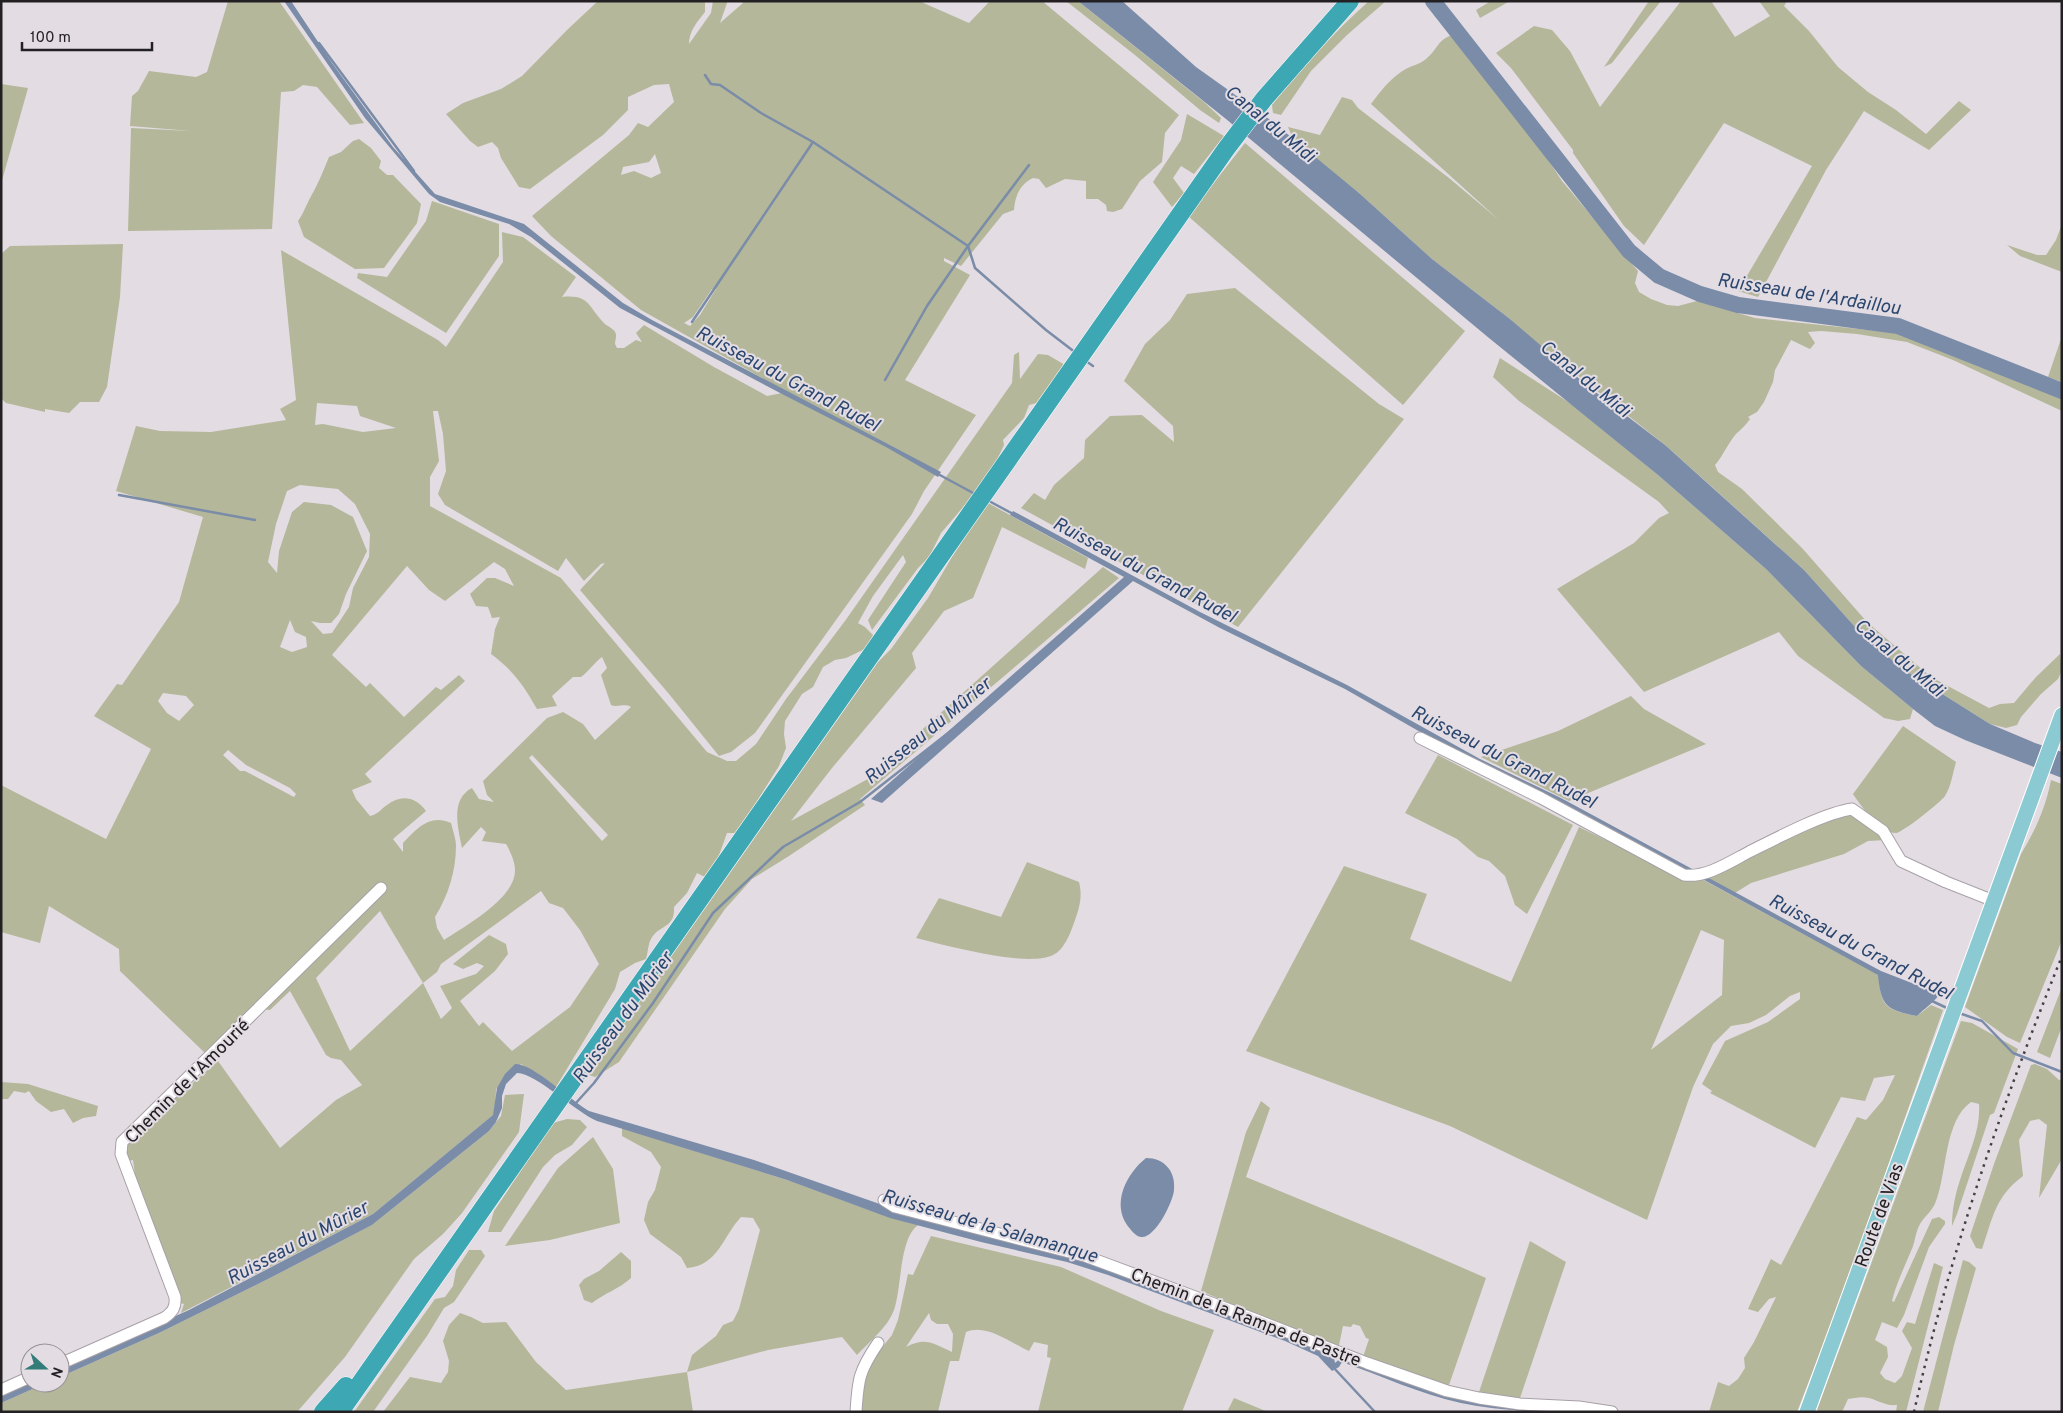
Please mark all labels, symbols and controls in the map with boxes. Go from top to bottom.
scale bar [22,20,152,52]
text: 100 m [30,29,71,48]
water label: Canal du Midi [1219,81,1321,169]
water label: Ruisseau de l'Ardaillou [1715,269,1903,321]
water label: Ruisseau du Grand Rudel [691,321,884,439]
water label: Canal du Midi [1534,336,1636,424]
water label: Ruisseau du Grand Rudel [1048,512,1241,630]
water label: Canal du Midi [1849,614,1950,704]
water label: Ruisseau du Mûrier [860,672,998,790]
water label: Ruisseau du Grand Rudel [1407,701,1601,815]
water label: Ruisseau du Grand Rudel [1764,889,1957,1007]
water label: Ruisseau du Mûrier [568,946,680,1089]
street label: Chemin de l'Amourié [121,1015,256,1150]
street label: Route de Vias [1851,1160,1910,1271]
water label: Ruisseau de la Salamanque [879,1185,1100,1269]
water label: Ruisseau du Mûrier [223,1196,374,1291]
street label: Chemin de la Rampe de Pastre [1127,1264,1364,1373]
north arrow [20,1343,70,1393]
text: N [46,1364,65,1380]

